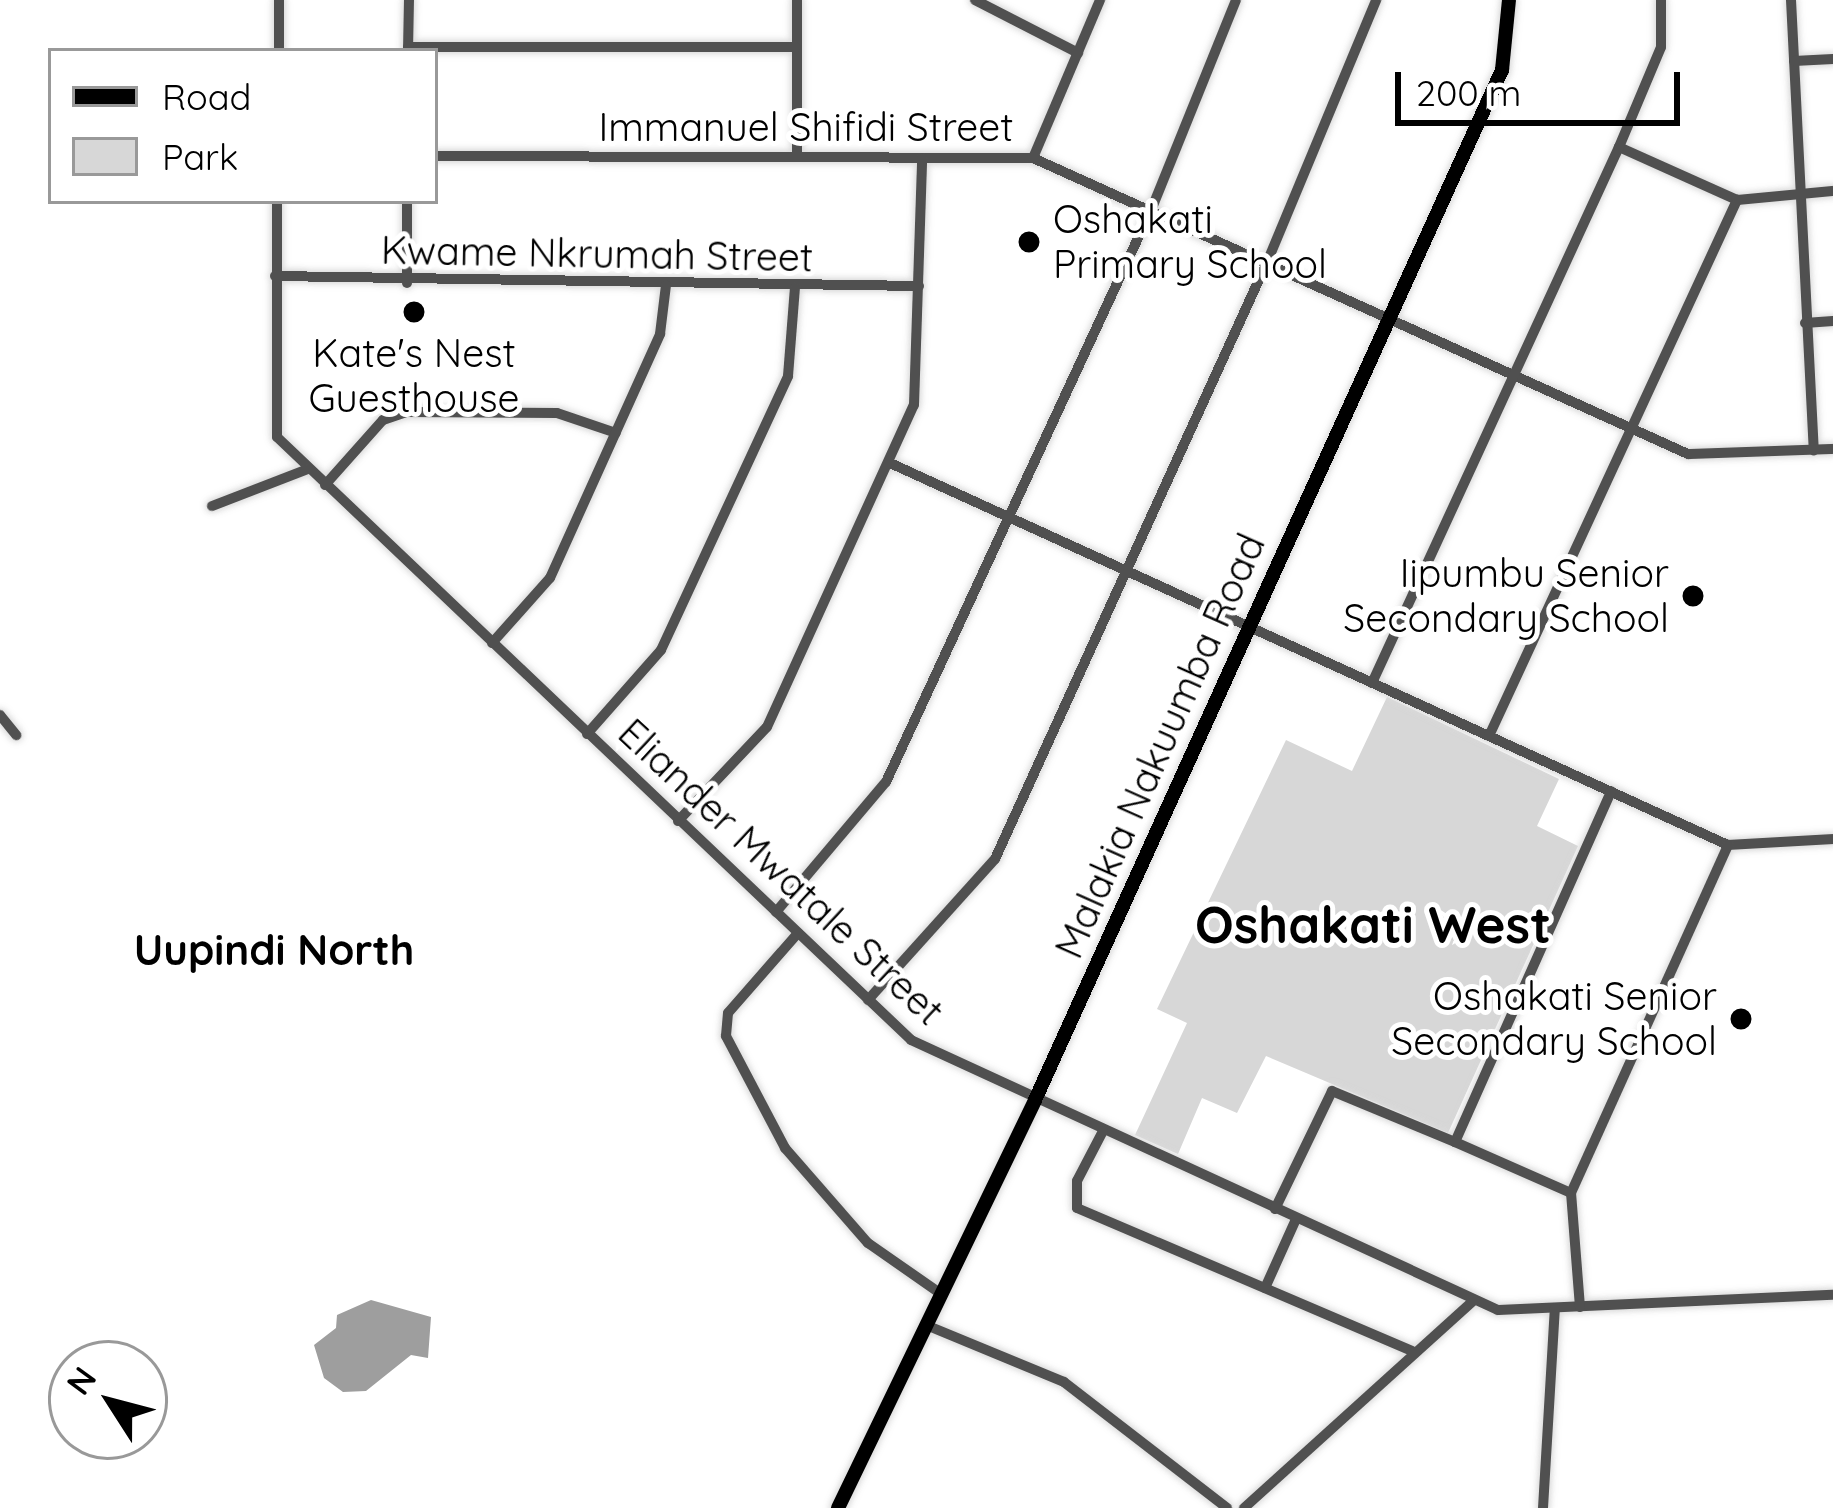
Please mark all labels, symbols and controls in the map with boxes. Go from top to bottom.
legend [48,48,438,204]
scale bar [1401,48,1686,122]
text: 200 m [1416,70,1521,115]
text: Road [162,74,251,119]
street label: Immanuel Shifidi Street [599,104,1013,150]
text: Park [162,134,238,179]
place label: Oshakati Primary School [1053,197,1327,288]
street label: Kwame Nkrumah Street [381,227,813,281]
marker: Oshakati Primary School [1016,229,1042,255]
marker: Kate's Nest Guesthouse [401,299,427,325]
place label: Kate's Nest Guesthouse [308,331,520,422]
street label: Malakia Nakuumba Road [1045,527,1275,965]
place label: Iipumbu Senior Secondary School [1343,551,1669,642]
marker: Iipumbu Senior Secondary School [1680,583,1706,609]
street label: Eliander Mwatale Street [609,709,953,1035]
district label: Oshakati West [1195,893,1551,955]
district label: Uupindi North [134,925,414,975]
place label: Oshakati Senior Secondary School [1391,974,1717,1065]
marker: Oshakati Senior Secondary School [1728,1006,1754,1032]
north arrow [48,1340,168,1460]
text: N [57,1358,105,1402]

